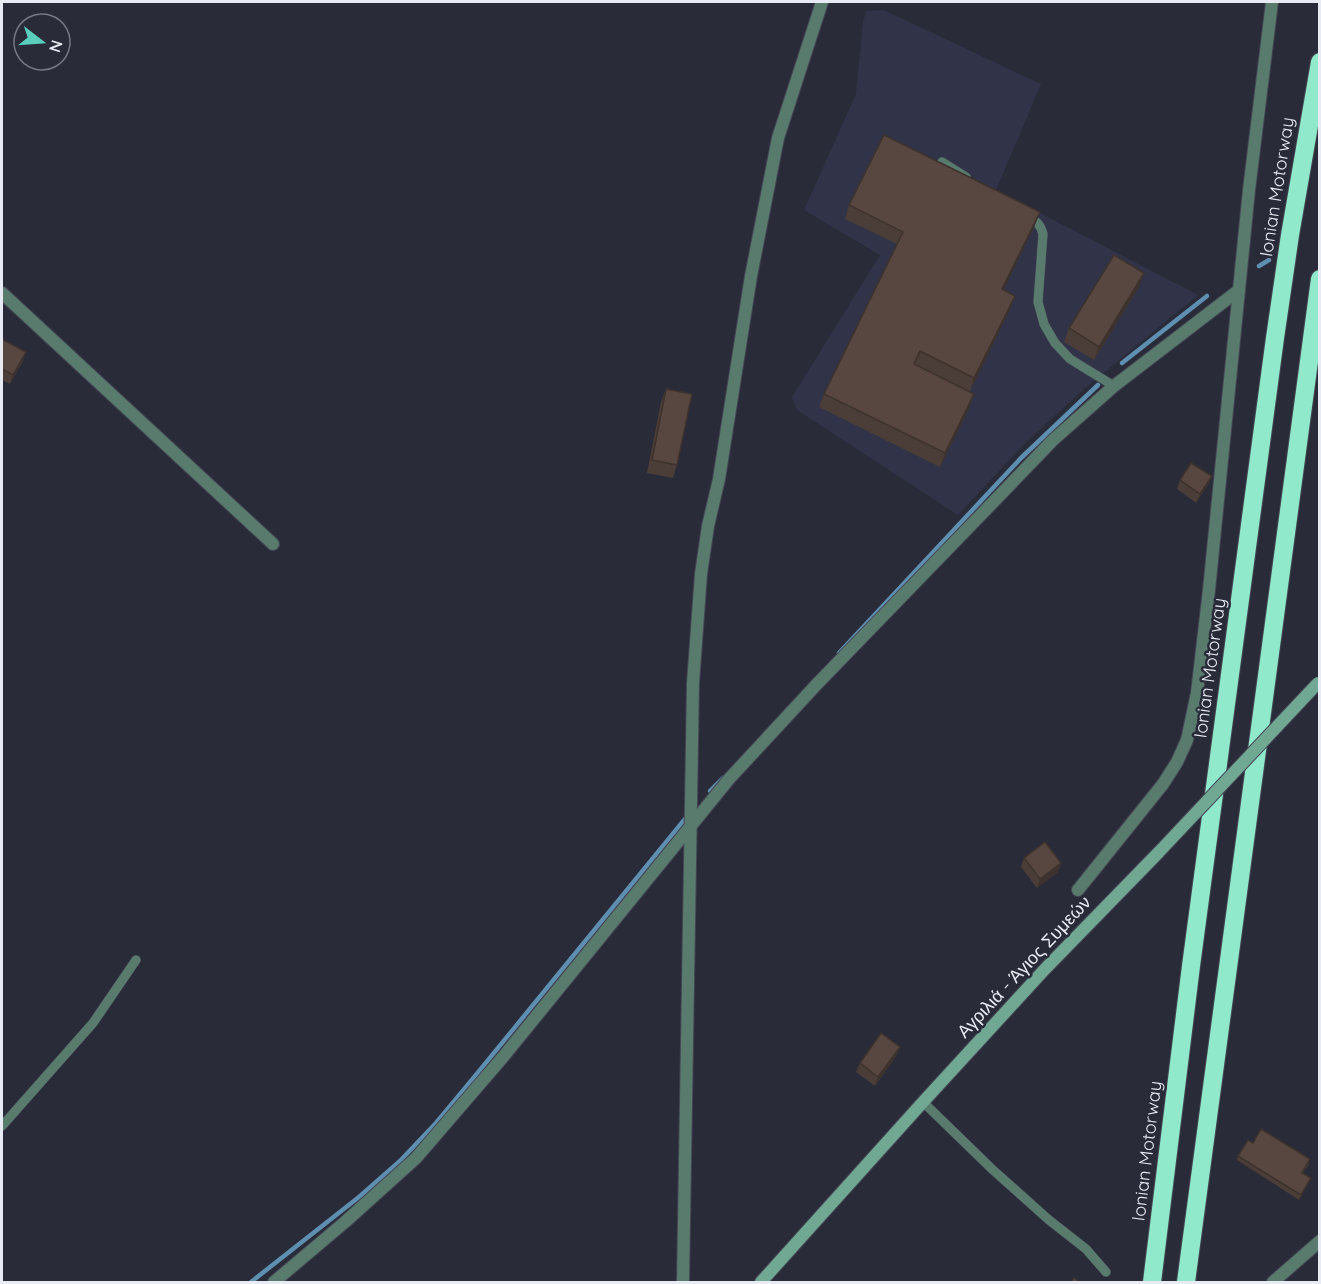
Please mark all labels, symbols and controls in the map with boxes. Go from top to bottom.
north arrow [12,12,72,72]
text: N [45,38,68,55]
street label: Ionian Motorway [1254,115,1299,258]
street label: Ionian Motorway [1188,596,1231,739]
street label: Αγριλιά - Άγιος Συμεών [952,891,1095,1042]
street label: Ionian Motorway [1126,1080,1167,1222]

